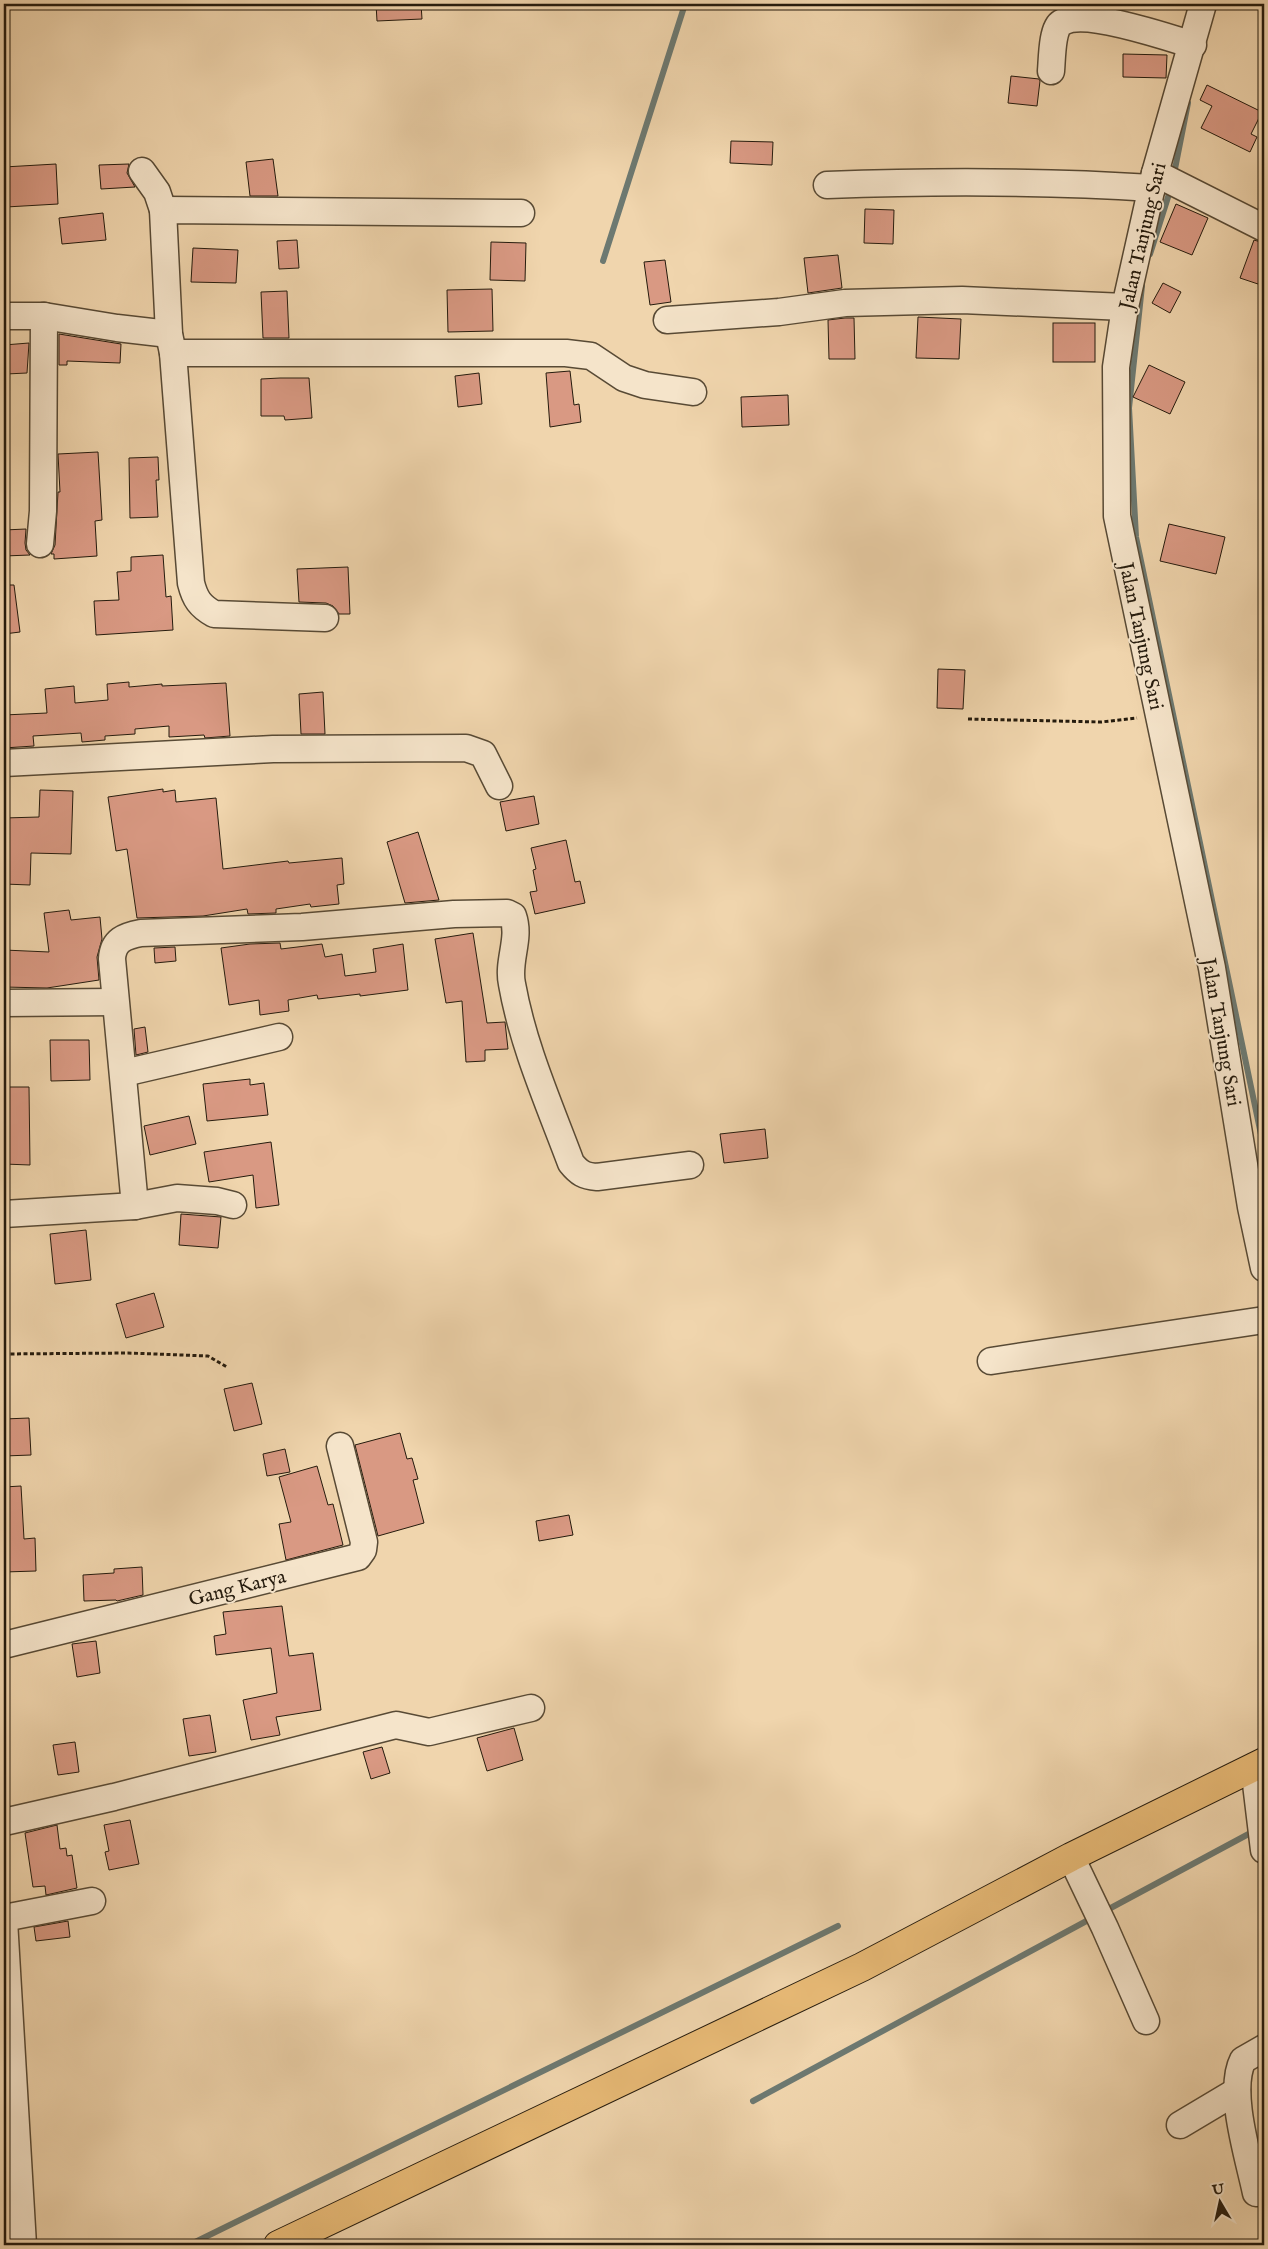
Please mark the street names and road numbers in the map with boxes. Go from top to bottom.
street label: Jalan Tanjung Sari [1114,160,1173,314]
street label: Jalan Tanjung Sari [1112,558,1168,712]
street label: Jalan Tanjung Sari [1195,954,1246,1108]
street label: Gang Karya [186,1564,289,1613]

